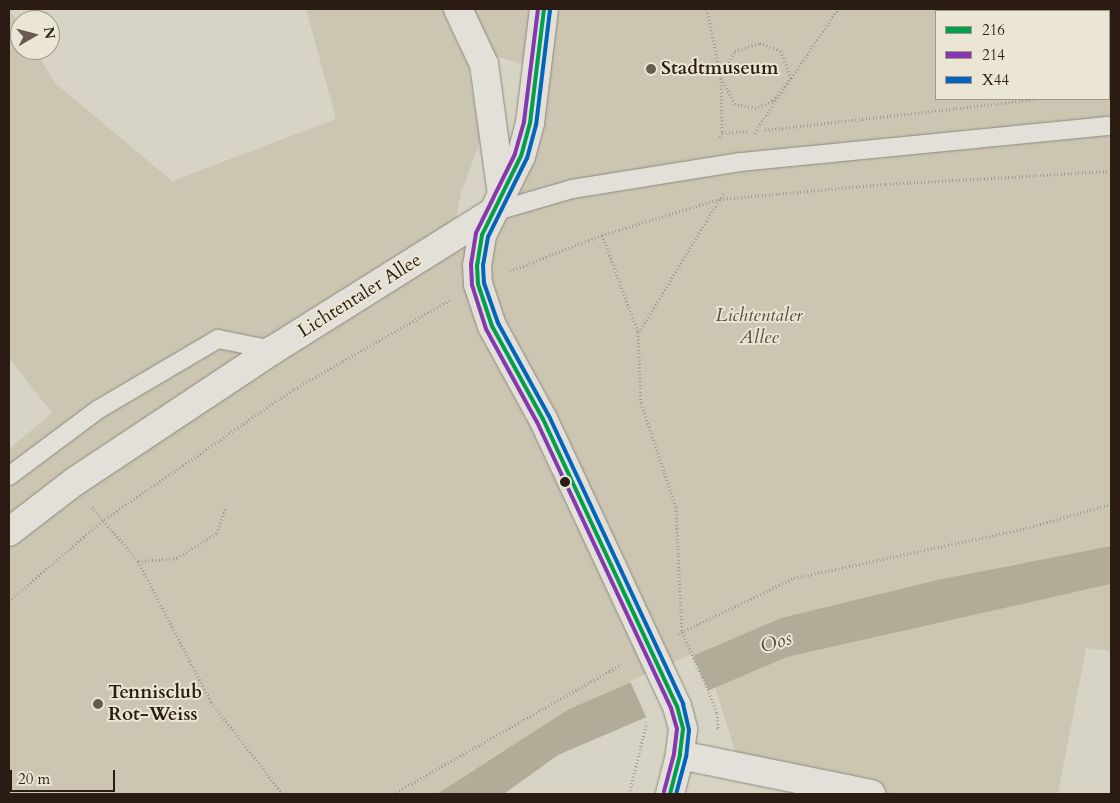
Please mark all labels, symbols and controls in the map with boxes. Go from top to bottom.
north arrow [10,10,60,60]
legend [935,10,1110,100]
text: 216 [982,20,1005,40]
text: N [39,26,60,40]
text: 214 [982,45,1005,65]
place label: Stadtmuseum [661,58,778,80]
marker: Stadtmuseum [645,63,657,75]
text: X44 [982,70,1009,90]
street label: Lichtentaler Allee [294,249,426,343]
park label: Lichtentaler Allee [715,305,803,349]
unlabelled marker [560,477,570,487]
water label: Oos [757,625,795,659]
place label: Tennisclub Rot-Weiss [108,682,202,726]
marker: Tennisclub Rot-Weiss [92,698,104,710]
scale bar [12,760,118,792]
text: 20 m [18,769,50,789]

